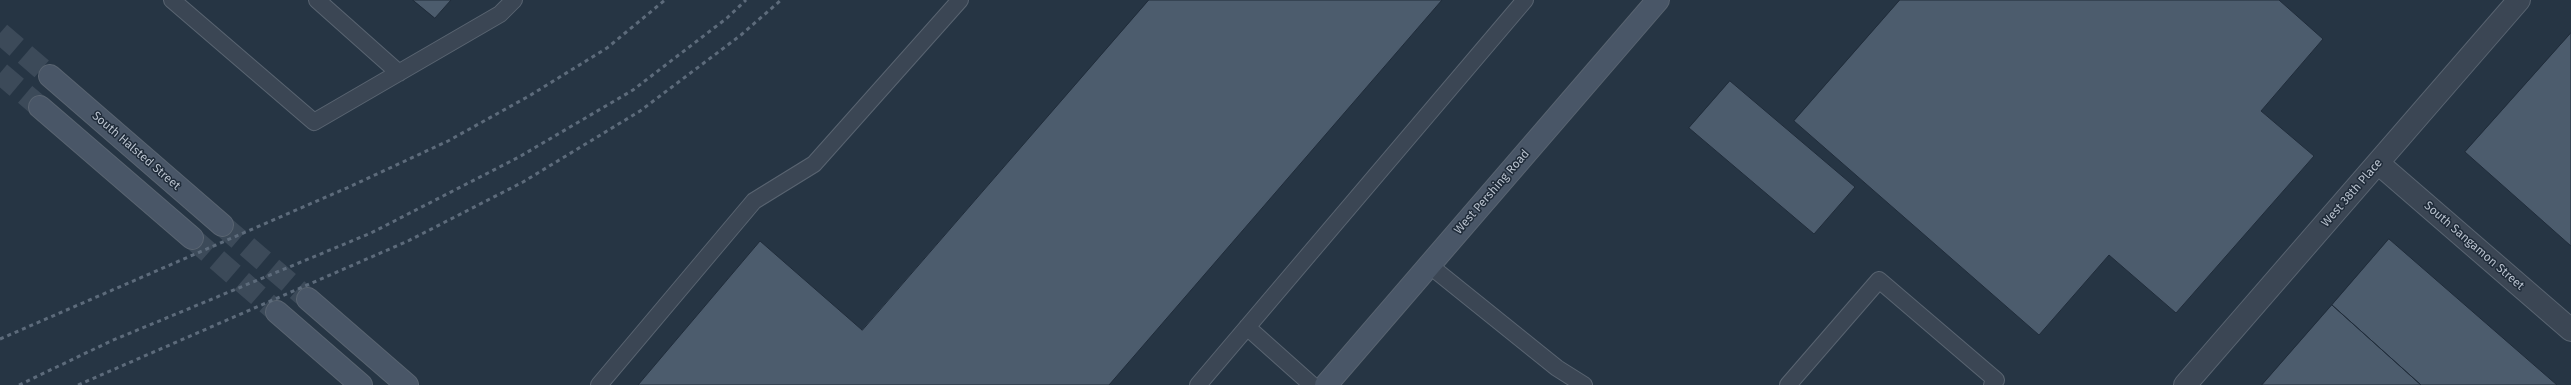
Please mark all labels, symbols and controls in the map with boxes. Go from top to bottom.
street label: South Halsted Street [89,109,183,193]
street label: West Pershing Road [1451,147,1533,237]
street label: West 38th Place [2319,156,2385,230]
street label: South Sangamon Street [2421,199,2527,293]

